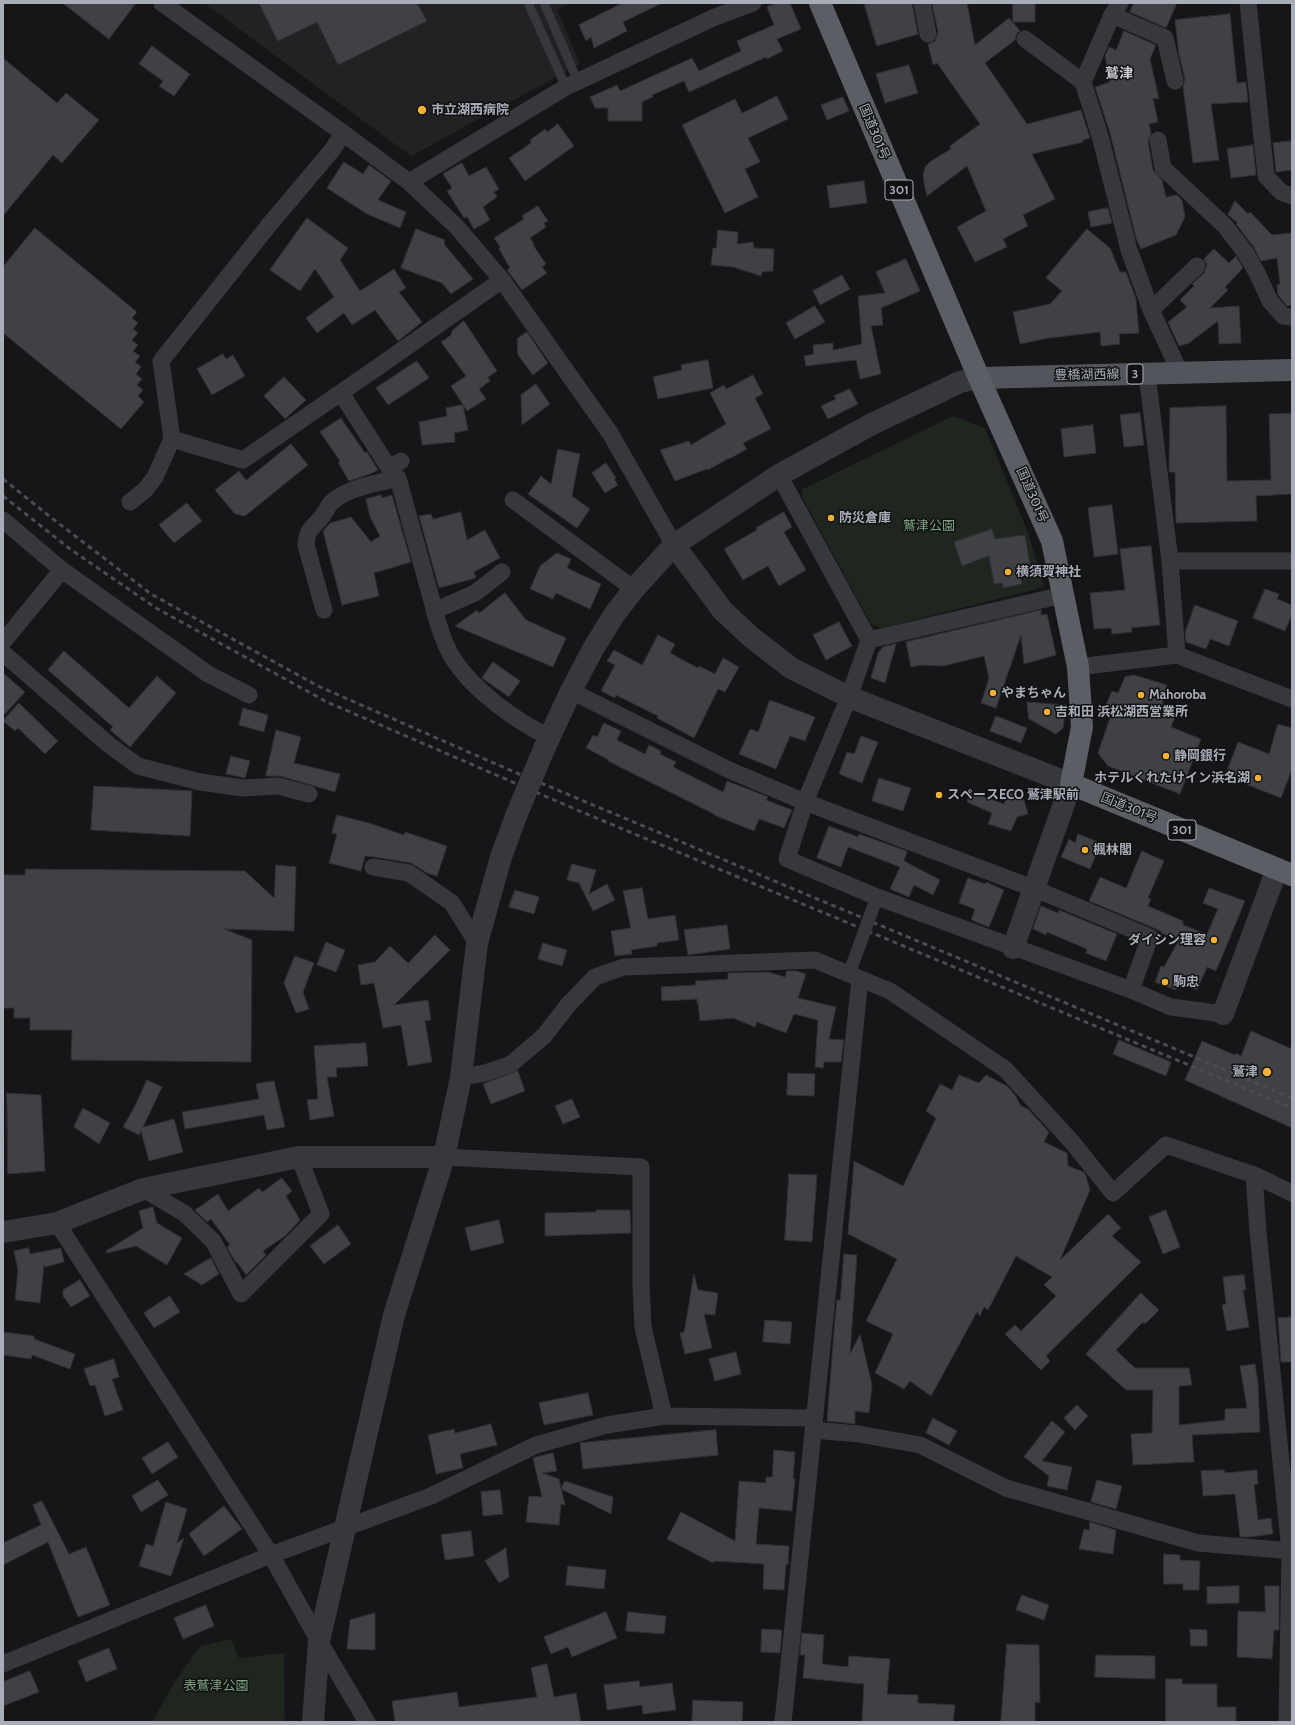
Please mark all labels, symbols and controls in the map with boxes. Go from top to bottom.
district label: 鷲津 [1105,66,1133,82]
place label: 市立湖西病院 [431,102,509,118]
street label: 国道301号 [855,102,893,162]
marker: 市立湖西病院 [416,104,428,116]
road number: 301 [885,180,913,200]
road number: 3 [1127,364,1143,384]
street label: 豊橋湖西線 [1054,367,1120,383]
street label: 国道301号 [1013,465,1051,525]
place label: 防災倉庫 [839,510,891,526]
marker: 防災倉庫 [826,513,836,523]
park label: 鷲津公園 [903,518,955,534]
place label: 横須賀神社 [1016,564,1081,580]
marker: 横須賀神社 [1003,567,1013,577]
place label: やまちゃん [1001,685,1066,701]
place label: Mahoroba [1149,687,1206,703]
marker: やまちゃん [988,688,998,698]
marker: Mahoroba [1136,690,1146,700]
place label: 吉和田 浜松湖西営業所 [1055,704,1188,720]
marker: 吉和田 浜松湖西営業所 [1042,707,1052,717]
place label: 静岡銀行 [1174,748,1226,764]
marker: 静岡銀行 [1161,751,1171,761]
place label: ホテルくれたけイン浜名湖 [1094,770,1250,786]
marker: ホテルくれたけイン浜名湖 [1253,773,1263,783]
place label: スペースECO 鷲津駅前 [947,787,1079,803]
marker: スペースECO 鷲津駅前 [934,790,944,800]
street label: 国道301号 [1099,790,1159,826]
road number: 301 [1168,820,1196,840]
place label: 楓林閣 [1093,842,1132,858]
marker: 楓林閣 [1080,845,1090,855]
place label: ダイシン理容 [1128,932,1206,948]
marker: ダイシン理容 [1209,935,1219,945]
place label: 駒忠 [1173,974,1199,990]
marker: 駒忠 [1160,977,1170,987]
place label: 鷲津 [1232,1064,1258,1080]
marker: 鷲津 [1261,1066,1273,1078]
park label: 表鷲津公園 [184,1678,248,1694]

